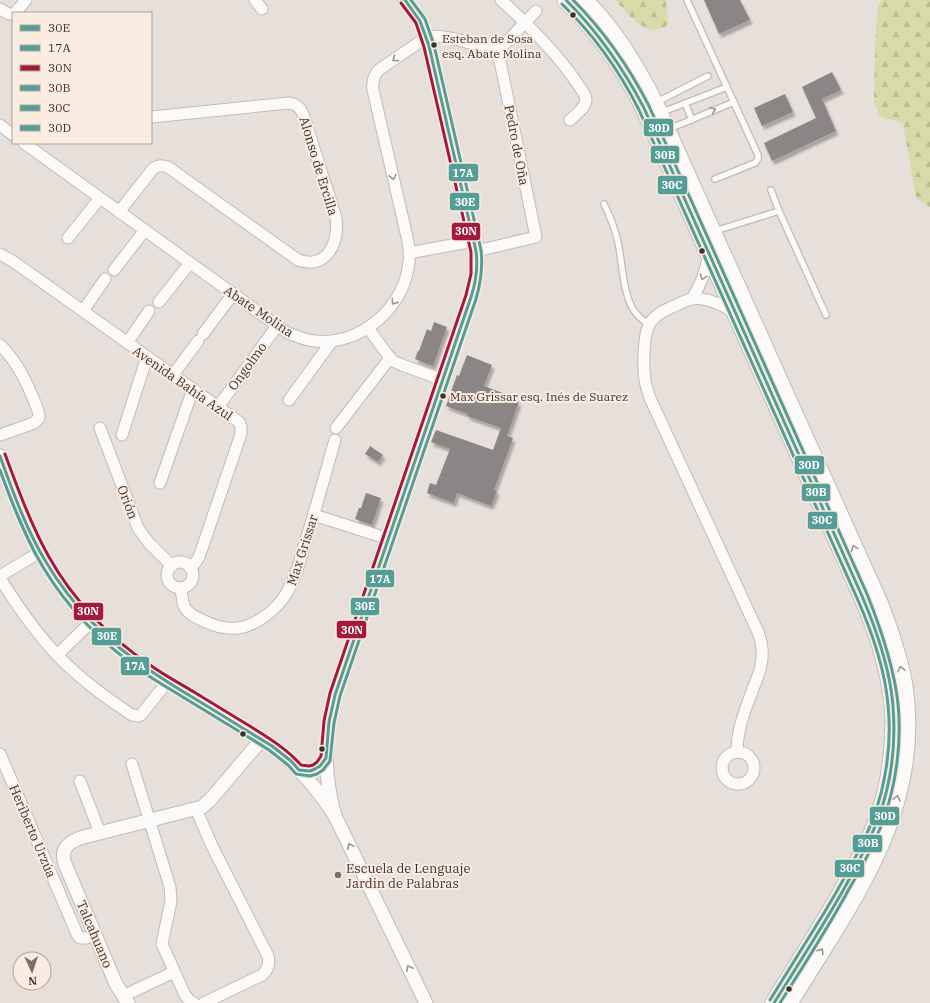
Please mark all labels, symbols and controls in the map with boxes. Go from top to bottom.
unlabelled marker [568,10,578,20]
legend [12,12,152,144]
text: 30E [48,20,70,35]
place label: Esteban de Sosa esq. Abate Molina [442,31,542,61]
text: 17A [48,40,71,55]
marker: Esteban de Sosa esq. Abate Molina [429,40,439,50]
one-way arrow [392,54,399,61]
text: 30N [48,60,72,75]
text: 30B [48,80,70,95]
text: 30C [48,100,70,115]
street label: Pedro de Oña [500,103,533,187]
one-way arrow [710,107,717,115]
street label: Alonso de Ercilla [295,115,342,218]
line badge: 30D [643,118,674,137]
text: 30D [48,120,71,135]
text: 30D [648,121,670,135]
line badge: 30B [650,145,680,164]
text: 30B [655,148,676,162]
line badge: 17A [448,163,479,182]
text: 17A [453,166,474,180]
one-way arrow [389,174,397,180]
line badge: 30C [657,175,688,195]
text: 30C [662,178,682,192]
line badge: 30E [449,192,480,211]
text: 30E [455,195,475,209]
line badge: 30N [451,222,481,241]
text: 30N [455,224,477,238]
unlabelled marker [697,246,707,256]
one-way arrow [699,274,707,281]
street label: Abate Molina [221,282,297,341]
one-way arrow [392,297,399,304]
street label: Ongolmo [224,339,271,394]
street label: Avenida Bahía Azul [129,342,236,424]
place label: Max Grissar esq. Inés de Suarez [450,389,628,404]
marker: Max Grissar esq. Inés de Suarez [438,391,448,401]
line badge: 30D [794,455,825,475]
text: 30D [798,458,820,472]
street label: Orión [113,483,142,521]
line badge: 30B [801,483,831,502]
text: 30B [806,485,827,499]
line badge: 30C [807,511,838,530]
street label: Max Grissar [283,512,322,588]
text: 30C [812,513,832,527]
one-way arrow [851,544,859,552]
line badge: 17A [365,569,395,588]
text: 17A [370,572,391,586]
line badge: 30E [350,597,380,616]
text: 30E [355,599,375,613]
line badge: 30N [73,602,104,621]
text: 30N [77,604,99,618]
line badge: 30N [336,620,367,639]
text: 30N [341,623,363,637]
line badge: 30E [91,627,122,646]
text: 30E [97,629,117,643]
line badge: 17A [120,656,150,676]
text: 17A [125,659,146,673]
one-way arrow [897,666,905,672]
unlabelled marker [238,729,248,739]
unlabelled marker [317,744,327,754]
street label: Heriberto Urzúa [5,782,60,880]
one-way arrow [892,794,901,801]
line badge: 30D [869,806,900,826]
text: 30D [874,809,896,823]
line badge: 30B [852,834,883,853]
text: 30B [858,836,879,850]
one-way arrow [347,843,355,851]
line badge: 30C [834,859,865,878]
place label: Escuela de Lenguaje Jardin de Palabras [346,860,470,892]
text: 30C [840,861,860,875]
marker: Escuela de Lenguaje Jardin de Palabras [333,870,343,880]
street label: Talcahuano [73,898,116,970]
one-way arrow [816,948,823,955]
north arrow [12,951,52,991]
one-way arrow [406,965,414,972]
text: N [28,974,37,988]
unlabelled marker [784,984,794,994]

